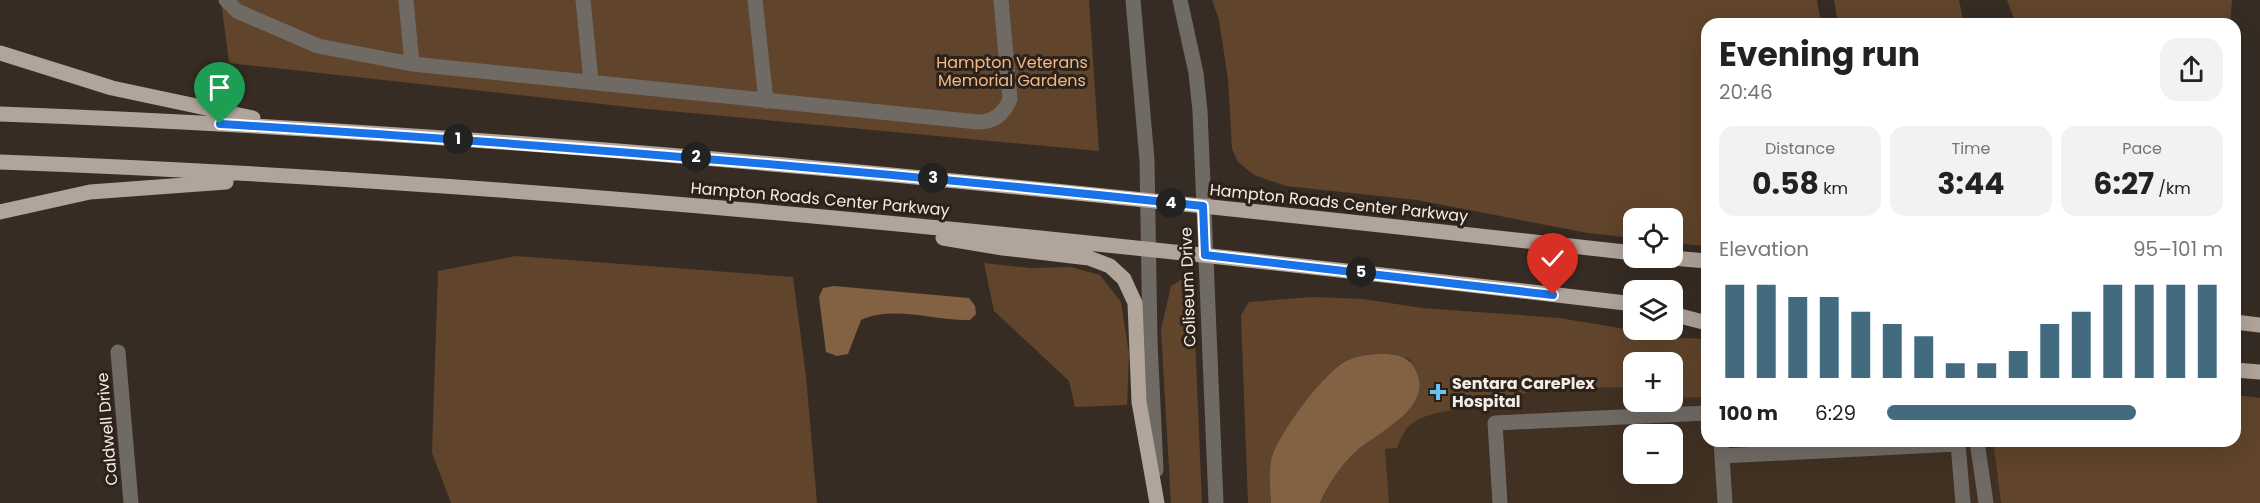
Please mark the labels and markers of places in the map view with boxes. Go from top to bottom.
pin [194,62,245,124]
pin: 1 [443,124,473,154]
pin: 2 [681,142,711,172]
pin: 3 [918,163,948,193]
pin: 4 [1156,188,1186,218]
pin [1527,233,1578,295]
pin: 5 [1346,257,1376,287]
place label: Sentara CarePlex Hospital [1452,372,1595,413]
marker: Sentara CarePlex Hospital [1429,383,1447,401]

